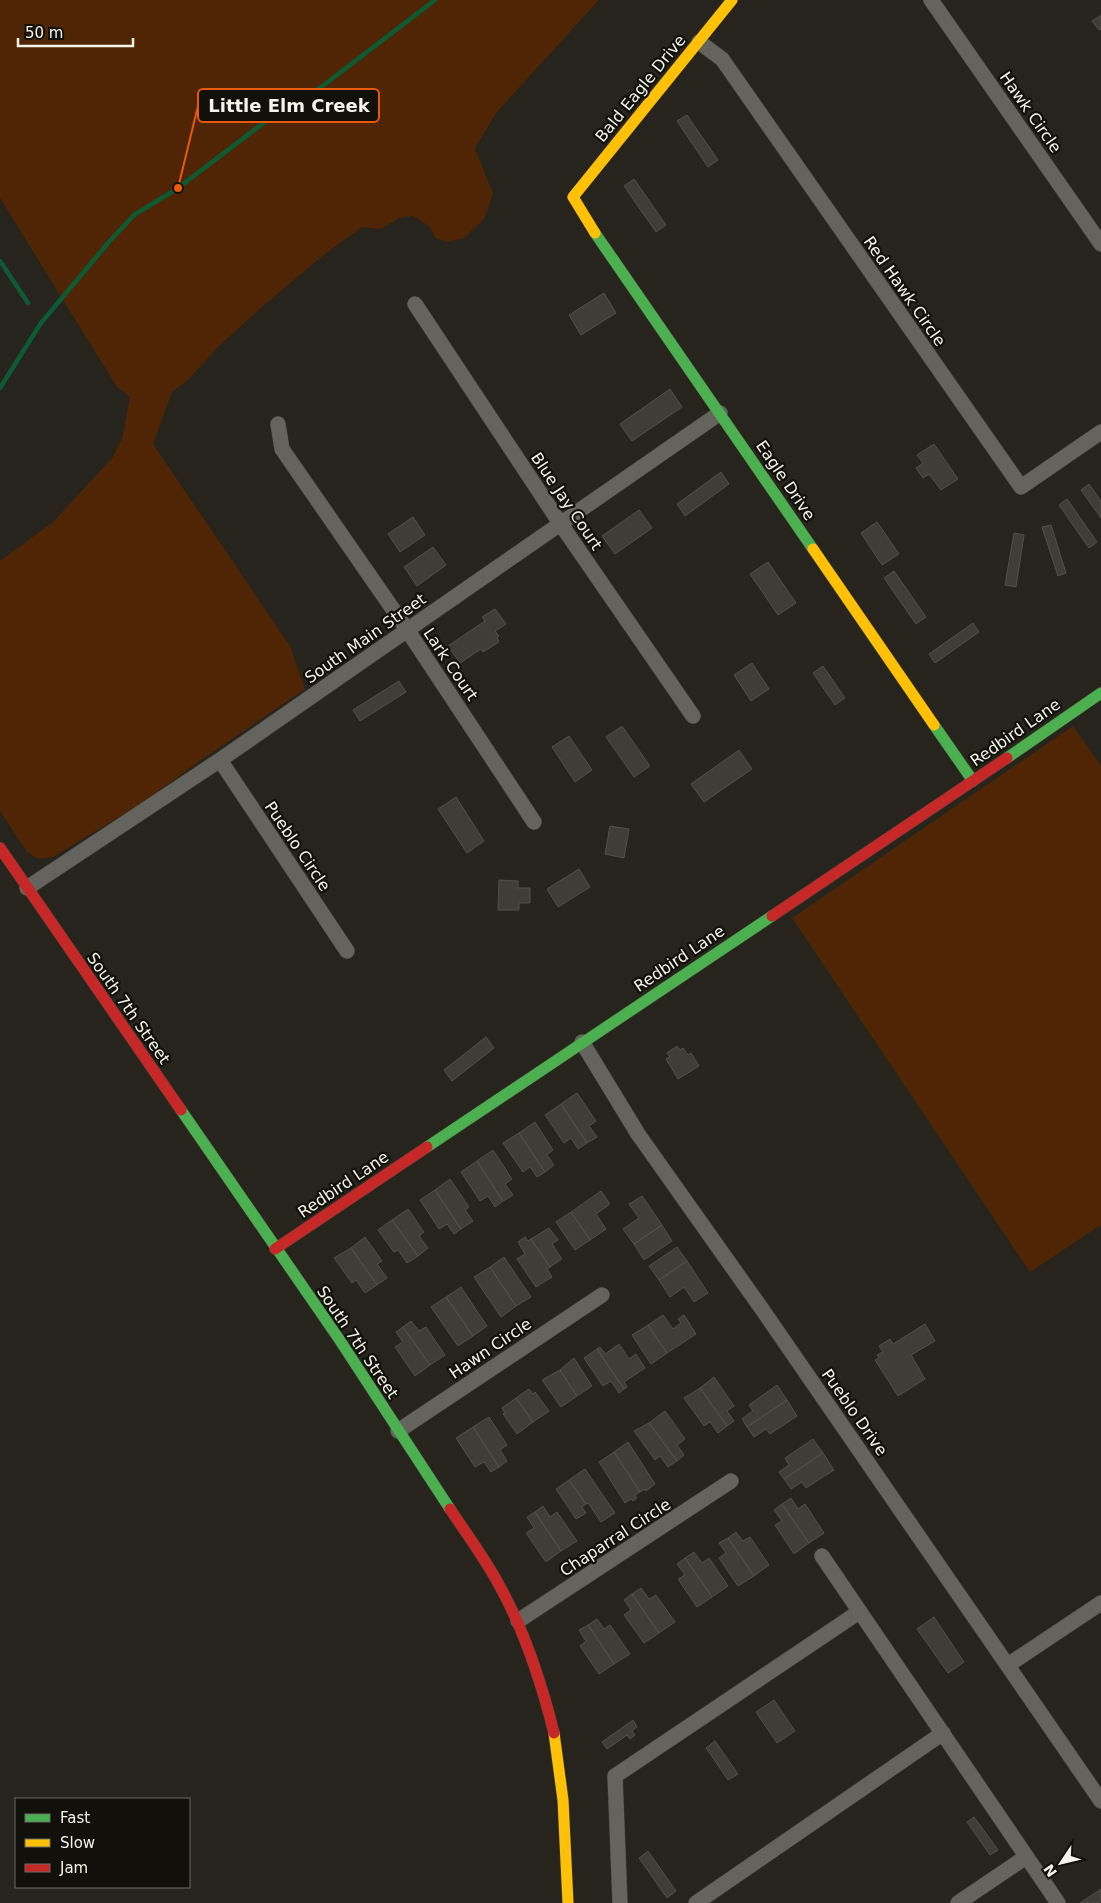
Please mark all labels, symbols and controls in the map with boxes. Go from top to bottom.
scale bar [18,15,132,47]
text: 50 m [25,24,63,42]
street label: Bald Eagle Drive [591,31,689,146]
street label: Hawk Circle [996,68,1065,156]
callout: Little Elm Creek [198,89,379,122]
text: Little Elm Creek [208,95,371,116]
street label: Red Hawk Circle [860,233,950,350]
street label: Eagle Drive [752,437,819,524]
street label: Blue Jay Court [527,449,606,554]
street label: South Main Street [301,589,430,687]
street label: Lark Court [419,624,482,704]
street label: Redbird Lane [967,694,1064,770]
street label: Pueblo Circle [261,798,334,895]
street label: Redbird Lane [630,921,728,996]
street label: South 7th Street [83,949,174,1068]
street label: Redbird Lane [294,1147,392,1222]
street label: South 7th Street [313,1282,402,1402]
street label: Hawn Circle [446,1314,535,1383]
street label: Pueblo Drive [818,1365,891,1459]
street label: Chaparral Circle [556,1495,674,1580]
legend [15,1798,190,1888]
text: Fast [60,1809,90,1827]
text: Slow [60,1834,95,1852]
north arrow [1036,1838,1086,1888]
text: Jam [59,1859,88,1877]
text: N [1040,1861,1060,1880]

